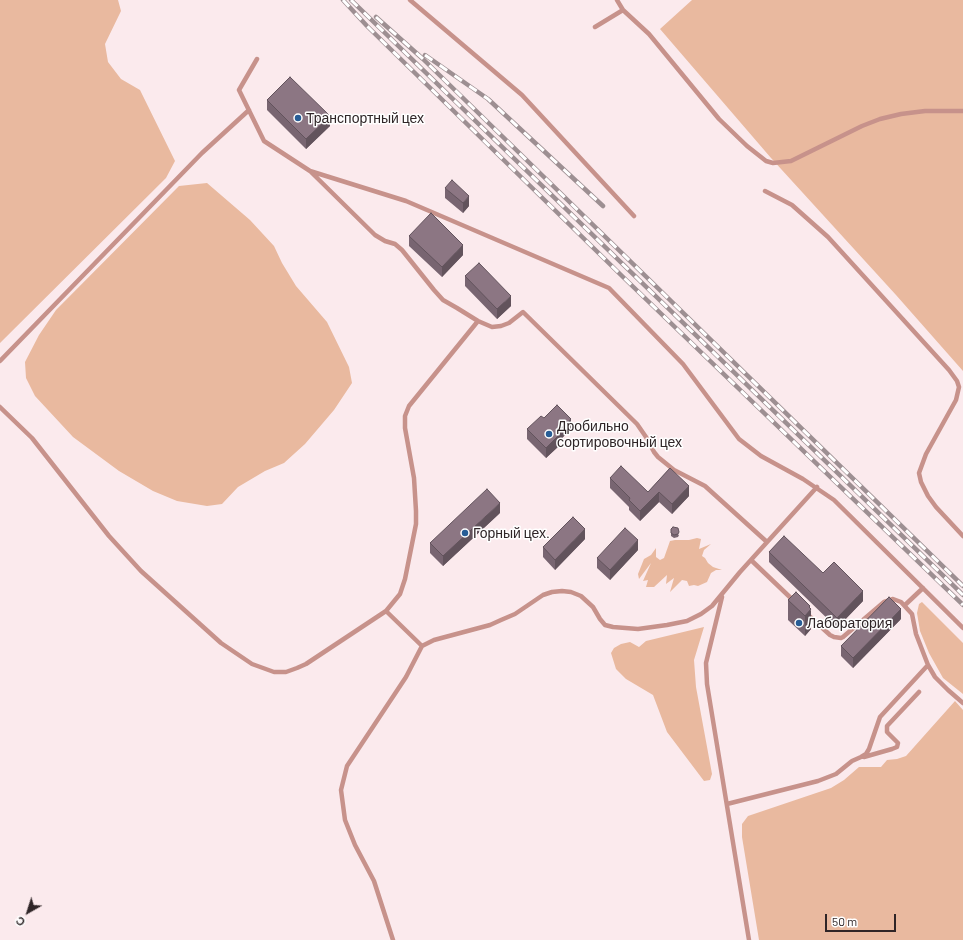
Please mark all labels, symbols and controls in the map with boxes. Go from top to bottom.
place label: Транспортный цех [306,110,424,126]
marker: Транспортный цех [293,113,303,123]
place label: Дробильно сортировочный цех [557,418,682,450]
marker: Дробильно сортировочный цех [544,429,554,439]
place label: Горный цех. [473,525,550,541]
marker: Горный цех. [460,528,470,538]
place label: Лаборатория [807,615,892,631]
marker: Лаборатория [794,618,804,628]
north arrow [8,892,48,932]
scale bar [827,906,898,932]
text: С [13,914,27,929]
text: 50 m [832,914,857,928]

